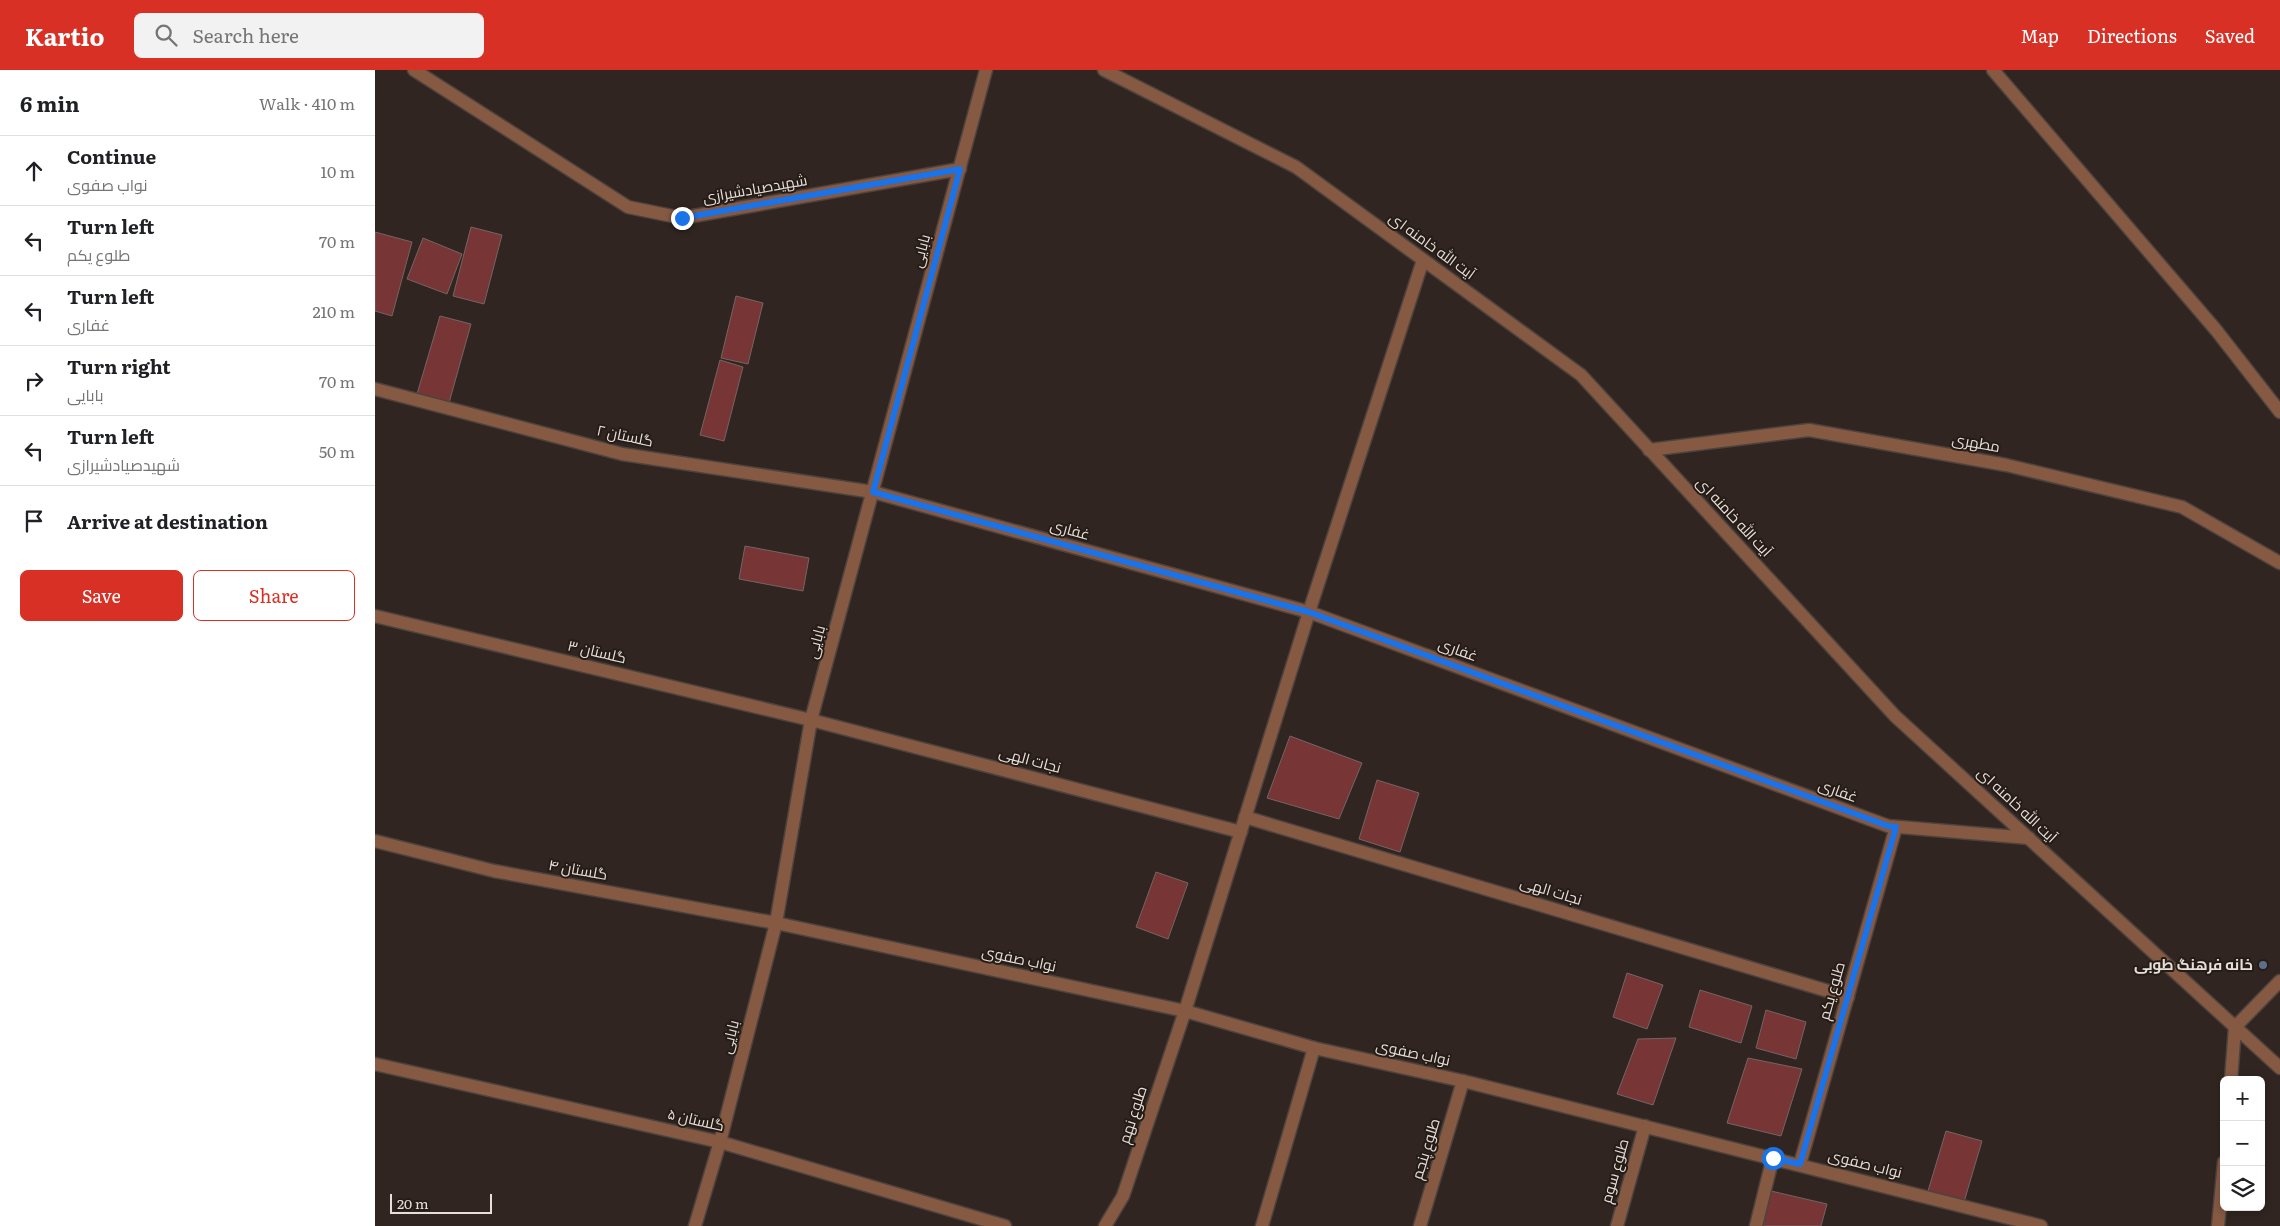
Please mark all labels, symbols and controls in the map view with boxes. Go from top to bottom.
search box [134,13,484,58]
text: Kartio [25,18,104,53]
icon: search [152,21,180,49]
text: Search here [192,21,299,49]
text: Map [2021,22,2059,49]
text: Directions [2087,22,2177,49]
text: Saved [2205,22,2255,49]
text: 6 min [20,87,80,118]
text: Walk · 410 m [259,91,355,115]
text: Continue [67,142,156,170]
icon: ahead [20,157,48,185]
text: 10 m [321,159,355,183]
street label: شهیدصیادشیرازی [701,167,809,208]
text: نواب صفوی [67,172,148,196]
street label: آیت الله خامنه ای [1385,205,1481,284]
route end [671,207,694,230]
text: Turn left [67,212,154,240]
icon: left [20,227,48,255]
text: 70 m [319,229,355,253]
street label: بابایی [904,231,935,270]
text: طلوع یکم [67,242,130,266]
text: Turn left [67,282,154,310]
icon: left [20,297,48,325]
text: 210 m [312,299,355,323]
text: غفاری [67,312,110,336]
text: Turn right [67,352,171,380]
icon: right [20,367,48,395]
text: 70 m [319,369,355,393]
text: بابایی [67,382,103,406]
street label: گلستان ۲ [595,417,656,452]
text: Turn left [67,422,154,450]
street label: مطهری [1950,426,2002,457]
icon: left [20,437,48,465]
text: 50 m [319,439,355,463]
text: شهیدصیادشیرازی [67,452,180,476]
street label: آیت الله خامنه ای [1692,471,1778,561]
icon: arrive [20,507,48,535]
text: Arrive at destination [67,507,268,535]
street label: غفاری [1048,512,1093,545]
button: Save [20,570,183,621]
button: Share [193,570,355,621]
street label: بابایی [799,622,830,661]
street label: غفاری [1436,631,1481,666]
street label: گلستان ۳ [566,633,629,668]
street label: نجات الهی [997,739,1064,778]
street label: آیت الله خامنه ای [1973,761,2063,847]
street label: غفاری [1816,772,1861,807]
street label: گلستان ۴ [547,852,610,885]
street label: نجات الهی [1518,869,1585,910]
street label: نواب صفوی [980,938,1059,977]
place label: خانه فرهنگ طوبی [2134,952,2253,975]
street label: طلوع یکم [1811,959,1851,1023]
marker: خانه فرهنگ طوبی [2257,959,2269,971]
street label: بابایی [713,1017,744,1056]
street label: نواب صفوی [1374,1032,1453,1071]
map controls [2220,1076,2265,1211]
button: + [2220,1076,2265,1121]
street label: طلوع نهم [1111,1083,1153,1147]
street label: گلستان ۵ [666,1101,727,1136]
street label: طلوع پنجم [1404,1115,1446,1182]
button: − [2220,1121,2265,1166]
street label: طلوع سوم [1593,1136,1635,1206]
street label: نواب صفوی [1826,1142,1905,1183]
route start [1762,1147,1785,1170]
button: layers [2220,1166,2265,1211]
scale bar [390,1191,493,1214]
text: 20 m [397,1193,429,1213]

